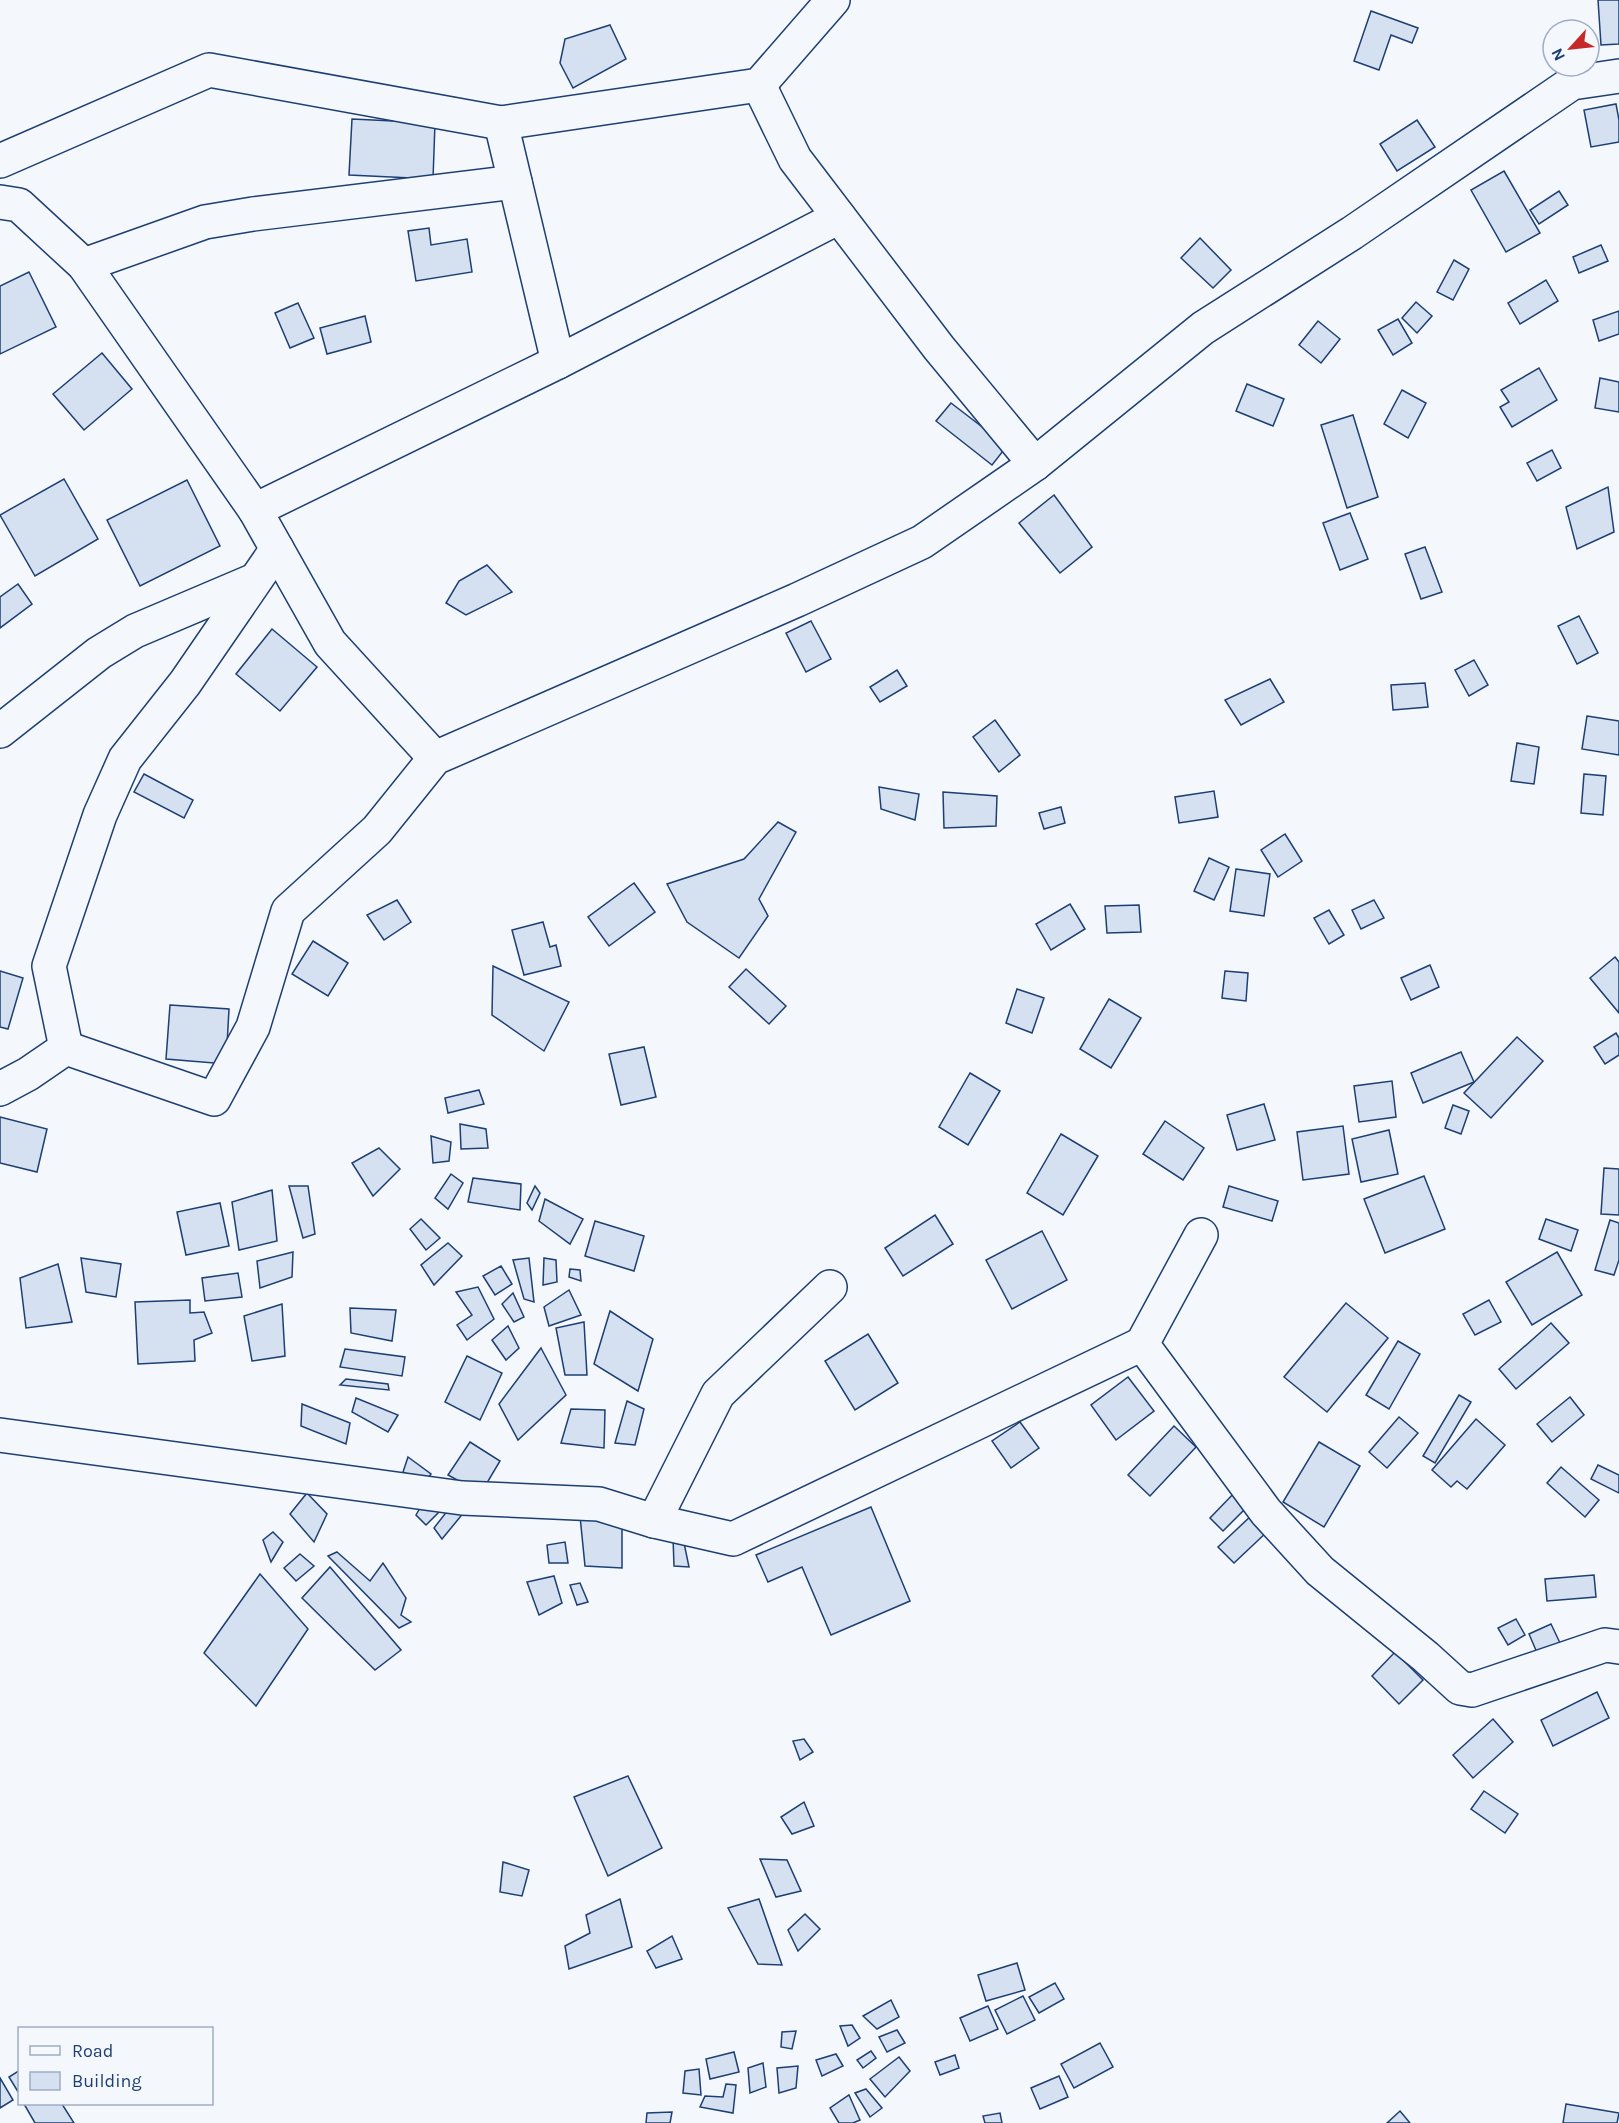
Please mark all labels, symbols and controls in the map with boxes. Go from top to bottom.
north arrow [1541,18,1601,78]
text: N [1547,45,1569,64]
legend [18,2027,213,2105]
text: Road [72,2040,113,2062]
text: Building [72,2070,142,2092]

